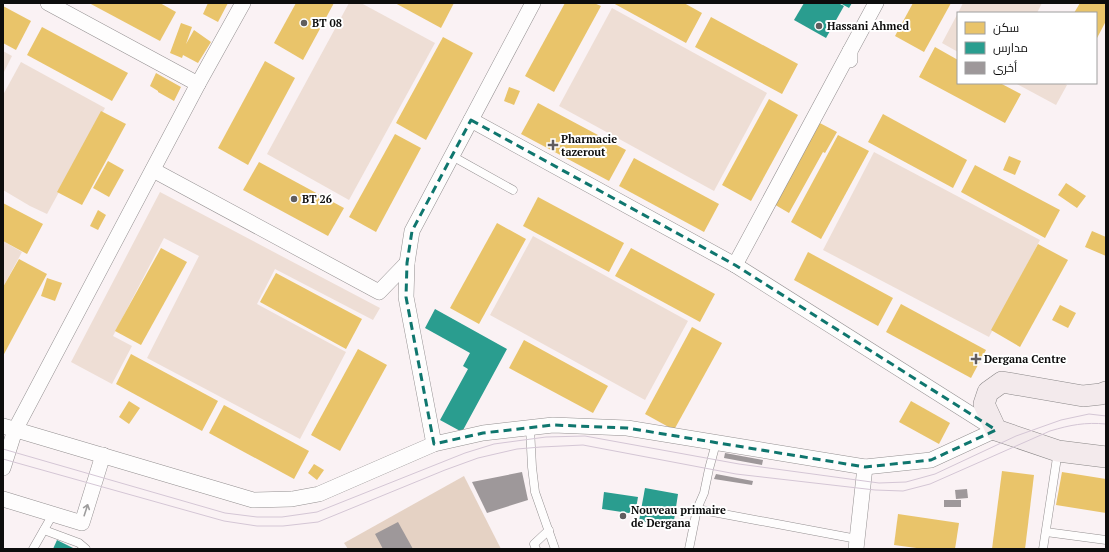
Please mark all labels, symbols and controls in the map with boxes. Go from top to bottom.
legend [957,12,1097,84]
place label: BT 08 [312,16,342,30]
marker: BT 08 [299,18,309,28]
place label: Hassani Ahmed [827,19,909,33]
text: سكن [993,20,1019,35]
marker: Hassani Ahmed [814,21,824,31]
text: مدارس [993,40,1028,55]
text: أخرى [993,60,1017,75]
place label: Pharmacie tazerout [561,132,617,159]
marker: Pharmacie tazerout [548,140,558,150]
place label: BT 26 [302,192,332,206]
marker: BT 26 [289,194,299,204]
place label: Dergana Centre [984,352,1066,366]
marker: Dergana Centre [971,354,981,364]
place label: Nouveau primaire de Dergana [631,503,726,530]
one-way arrow [82,504,90,516]
marker: Nouveau primaire de Dergana [618,511,628,521]

